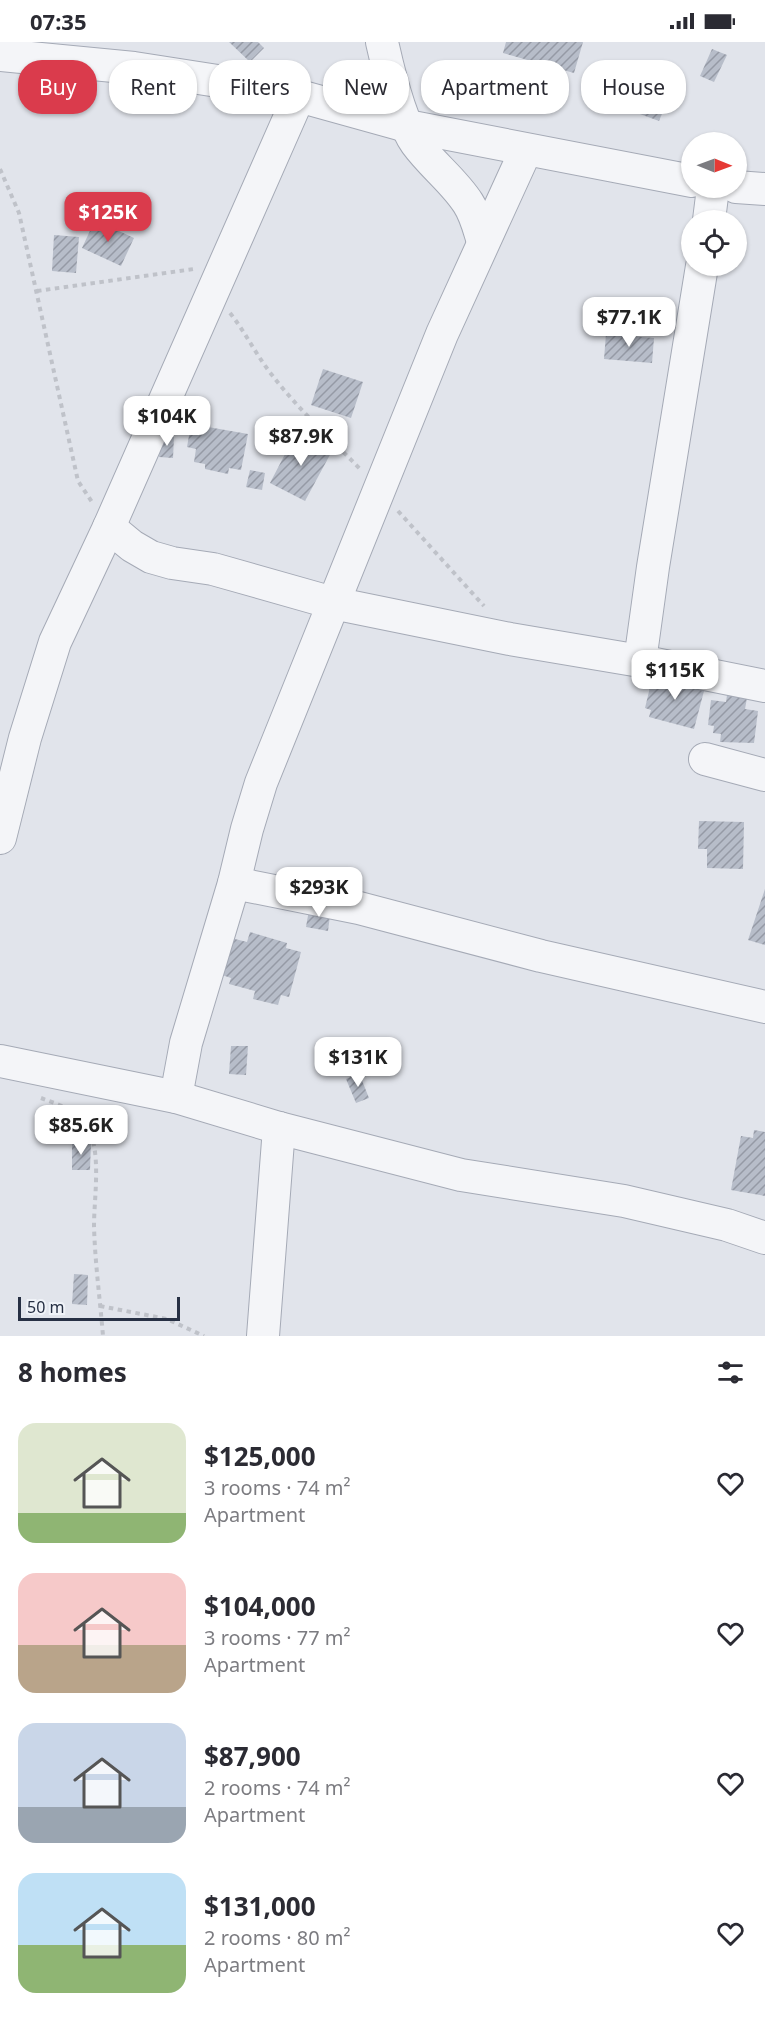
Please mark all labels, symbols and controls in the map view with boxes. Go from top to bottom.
text: 07:35 [30,6,87,36]
chip: Buy [18,60,97,114]
chip: Rent [109,60,197,114]
chip: Filters [209,60,311,114]
chip: New [323,60,409,114]
chip: Apartment [421,60,569,114]
chip: House [581,60,686,114]
north arrow [681,132,747,198]
map controls [681,132,747,276]
pin: $125K [66,192,150,243]
text: $125K [78,198,138,225]
button: locate [681,210,747,276]
pin: $77.1K [580,297,678,348]
text: $77.1K [597,303,661,330]
pin: $104K [125,396,209,447]
text: $104K [137,402,197,429]
pin: $87.9K [252,416,350,467]
text: $87.9K [269,422,333,449]
pin: $115K [633,650,717,701]
text: $115K [645,656,705,683]
pin: $293K [277,867,361,918]
text: $293K [289,873,349,900]
pin: $131K [316,1037,400,1088]
text: $131K [328,1043,388,1070]
pin: $85.6K [32,1105,130,1156]
text: $85.6K [49,1111,113,1138]
scale bar [18,1294,180,1322]
text: 50 m [27,1296,64,1318]
text: 8 homes [18,1354,127,1390]
icon: filters [714,1356,747,1389]
text: $125,000 [204,1438,316,1474]
icon: home [66,1447,138,1519]
icon: heart [714,1467,747,1500]
text: 3 rooms · 74 m² [204,1474,351,1501]
text: Apartment [204,1501,305,1528]
text: $104,000 [204,1588,316,1624]
icon: home [66,1597,138,1669]
icon: heart [714,1617,747,1650]
text: 3 rooms · 77 m² [204,1624,351,1651]
text: Apartment [204,1651,305,1678]
text: $87,900 [204,1738,301,1774]
icon: home [66,1747,138,1819]
icon: heart [714,1767,747,1800]
text: 2 rooms · 74 m² [204,1774,351,1801]
text: Apartment [204,1801,305,1828]
text: $131,000 [204,1888,316,1924]
icon: home [66,1897,138,1969]
icon: heart [714,1917,747,1950]
text: 2 rooms · 80 m² [204,1924,351,1951]
text: Apartment [204,1951,305,1978]

